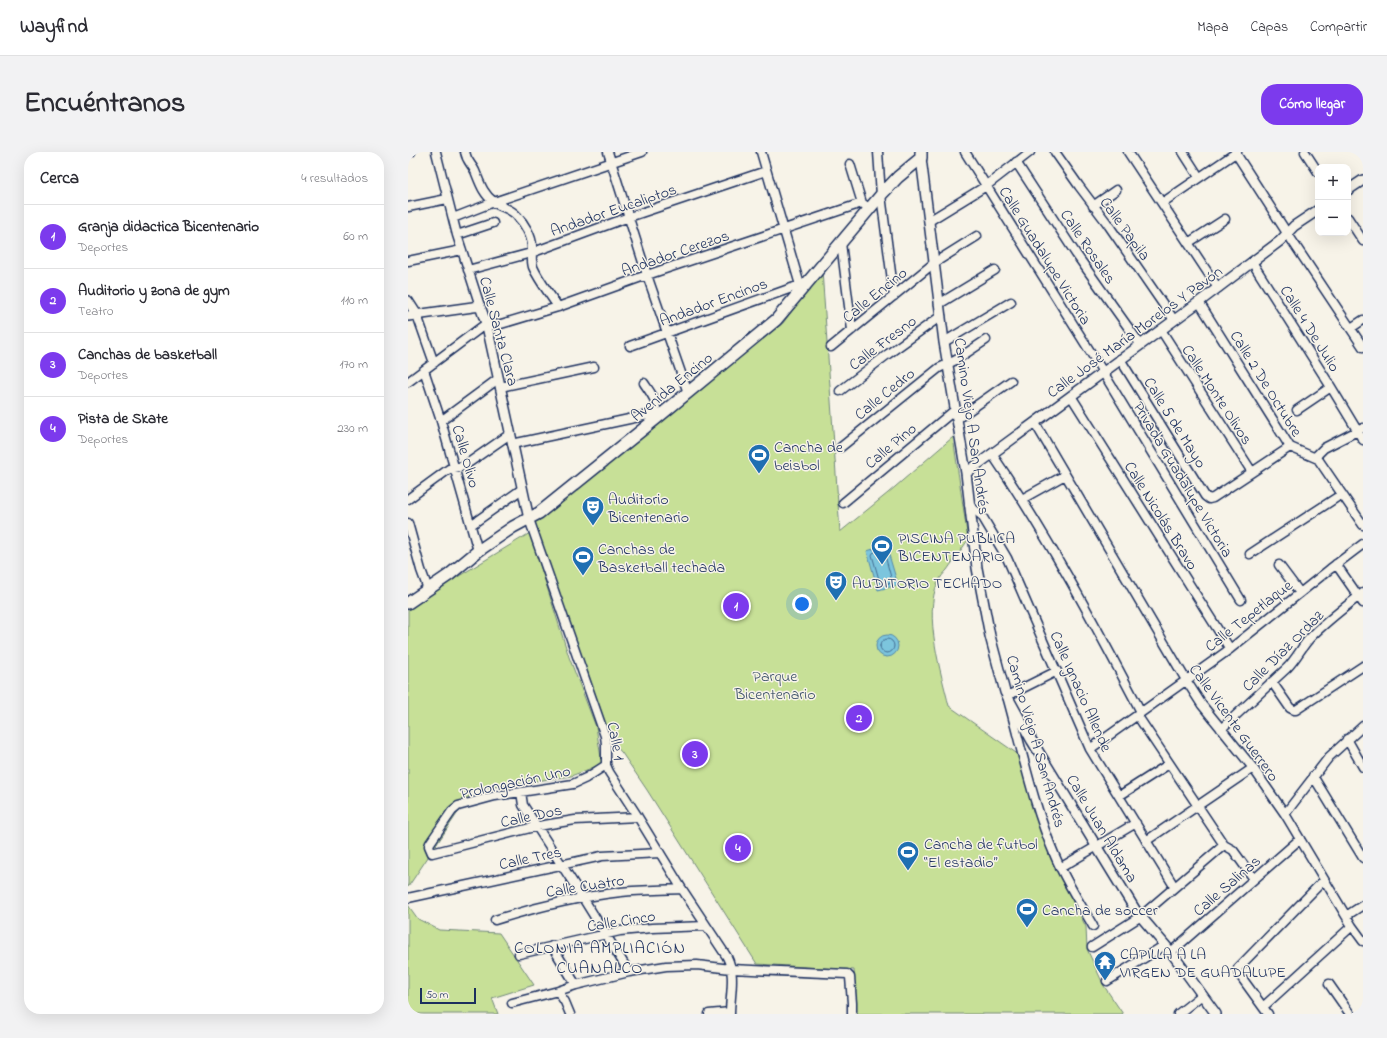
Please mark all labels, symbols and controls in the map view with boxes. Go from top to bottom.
text: Wayfind [20,14,88,41]
text: Mapa [1197,17,1229,38]
text: Capas [1251,17,1288,38]
text: Compartir [1310,17,1367,38]
text: Encuéntranos [24,84,185,125]
button: Cómo llegar [1261,84,1363,125]
map controls [1315,164,1351,236]
button: + [1315,164,1351,200]
text: Cerca [40,166,79,191]
text: 4 resultados [301,169,368,188]
street label: Andador Eucaliptos [547,178,680,244]
street label: Calle Guadalupe Victoria [992,182,1097,330]
street label: Calle Papila [1093,192,1156,266]
button: − [1315,200,1351,236]
street label: Calle Rosales [1053,205,1121,289]
text: Granja didactica Bicentenario [78,216,259,238]
street label: Andador Cerezos [618,224,733,284]
text: 1 [51,227,55,246]
text: 60 m [343,227,368,246]
text: Deportes [78,238,128,257]
street label: Calle José María Morelos Y Pavón [1042,260,1228,405]
street label: Calle Encino [837,262,913,329]
street label: Andador Encinos [656,272,771,334]
street label: Calle Santa Clara [472,274,524,389]
text: Auditorio y zona de gym [78,280,230,302]
street label: Calle 4 De Julio [1273,281,1346,377]
text: 2 [50,291,56,310]
text: 110 m [341,291,368,310]
text: Teatro [78,302,113,321]
street label: Calle Fresno [844,310,922,377]
street label: Calle 2 De Octubre [1223,326,1308,443]
street label: Camino Viejo A San Andrés [947,336,995,516]
street label: Calle Monte Olivos [1175,340,1258,450]
text: Canchas de basketball [78,344,217,366]
street label: Avenida Encino [626,347,719,428]
text: 3 [50,355,56,374]
text: 170 m [340,355,368,374]
street label: Calle Cedro [850,363,921,427]
text: Deportes [78,366,128,385]
street label: Calle 5 de Mayo [1137,373,1212,473]
street label: Privada Guadalupe Victoria [1126,397,1238,563]
text: Pista de Skate [78,408,168,430]
street label: Calle Pino [860,418,923,475]
text: 4 [50,419,56,438]
text: 230 m [337,419,368,438]
street label: Calle Olivo [445,422,486,491]
text: Deportes [78,430,128,449]
place label: Cancha de beisbol [774,436,844,478]
sports icon: Cancha de beisbol [746,442,772,475]
street label: Calle Nicolás Bravo [1117,457,1203,575]
place label: Auditorio Bicentenario [607,488,689,530]
theatre icon: Auditorio Bicentenario [580,494,606,527]
place label: PISCINA PUBLICA BICENTENARIO [897,527,1015,569]
sports icon: PISCINA PUBLICA BICENTENARIO [869,533,895,566]
place label: Canchas de Basketball techada [597,538,725,580]
sports icon: Canchas de Basketball techada [570,544,596,577]
theatre icon: AUDITORIO TECHADO [823,569,849,602]
place label: AUDITORIO TECHADO [852,572,1002,596]
street label: Calle Tepetlaque [1200,574,1299,659]
pin: 1 [723,591,749,621]
your location [792,594,812,614]
street label: Calle Díaz Ordaz [1237,605,1330,698]
street label: Calle Ignacio Allende [1043,627,1118,757]
street label: Camino Viejo A San Andrés [999,652,1071,831]
street label: Calle Vicente Guerrero [1182,659,1284,787]
park label: Parque Bicentenario [733,665,816,707]
pin: 2 [846,703,872,733]
street label: Calle 1 [600,720,631,763]
pin: 3 [682,739,708,769]
street label: Prolongación Uno [458,760,573,806]
street label: Calle Juan Aldama [1059,770,1143,888]
street label: Calle Dos [499,799,564,835]
pin: 4 [725,833,751,863]
place label: Cancha de futbol “El estadio” [924,833,1038,875]
sports icon: Cancha de futbol “El estadio” [895,839,921,872]
street label: Calle Tres [497,841,564,877]
street label: Calle Salinas [1188,850,1267,923]
street label: Calle Cuatro [544,869,626,905]
sports icon: Cancha de soccer [1014,896,1040,929]
place label: Cancha de soccer [1042,899,1158,923]
street label: Calle Cinco [585,905,657,939]
district label: COLONIA AMPLIACIÓN CUANALCO [514,936,686,981]
place label: CAPILLA A LA VIRGEN DE GUADALUPE [1119,943,1286,985]
temple icon: CAPILLA A LA VIRGEN DE GUADALUPE [1092,949,1118,982]
scale bar [420,986,476,1005]
text: 50 m [426,987,448,1003]

